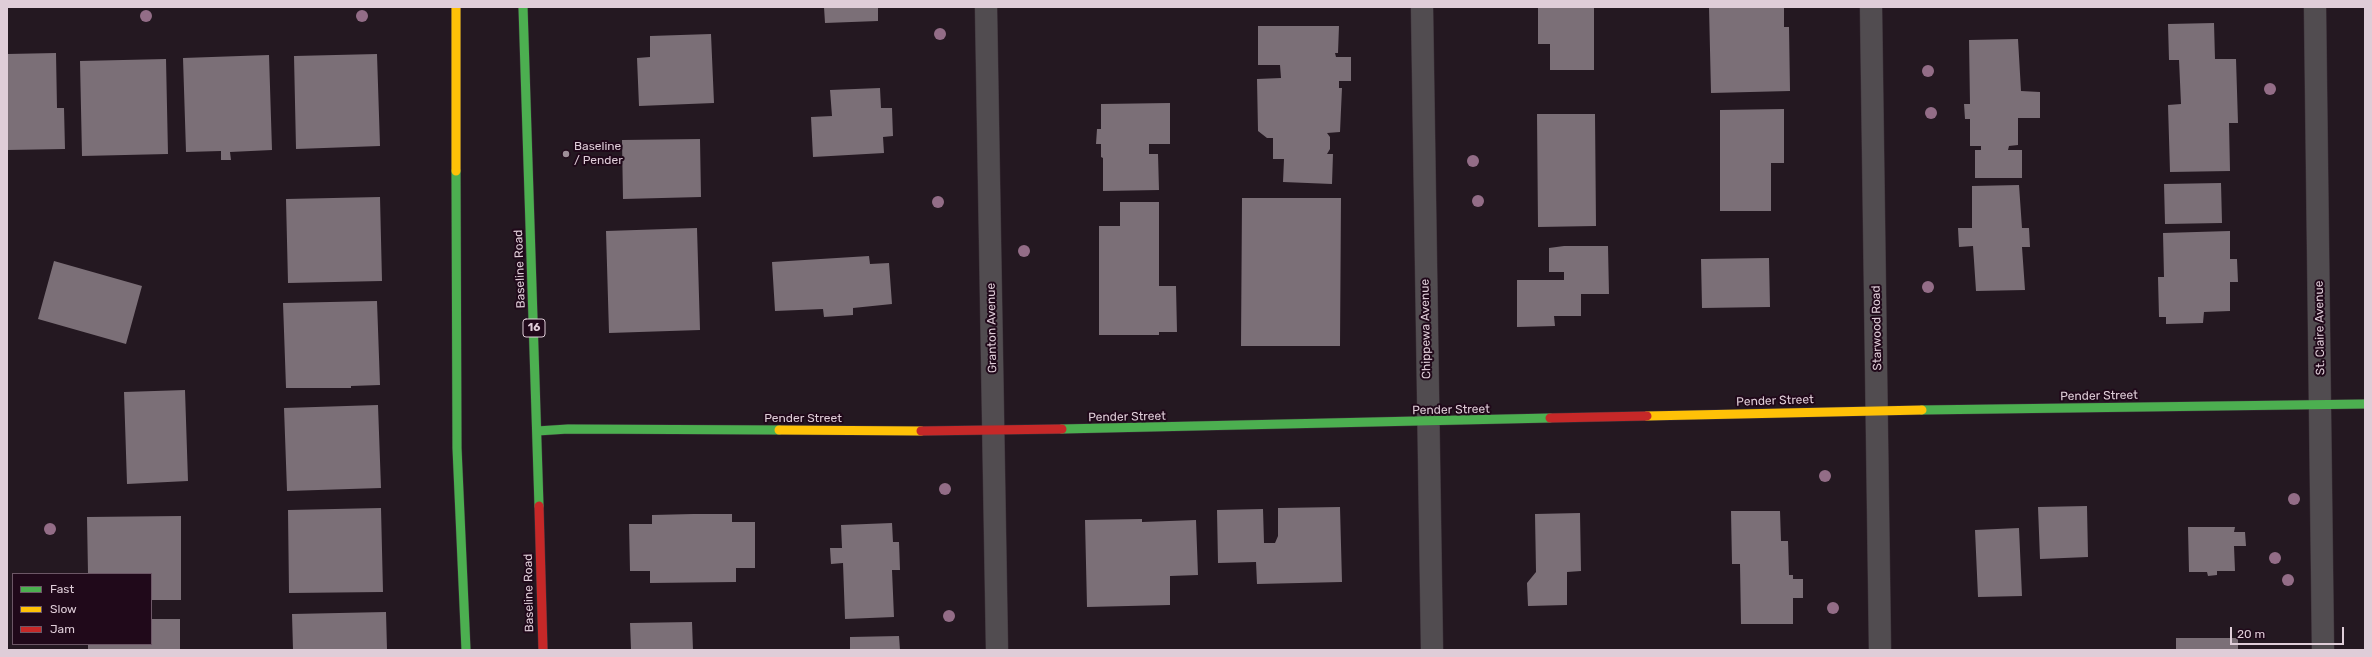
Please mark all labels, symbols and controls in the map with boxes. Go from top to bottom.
place label: Baseline / Pender [574,140,623,168]
marker: Baseline / Pender [561,149,571,159]
street label: Baseline Road [511,229,529,309]
street label: Chippewa Avenue [1418,279,1434,379]
street label: St. Claire Avenue [2312,281,2328,375]
street label: Granton Avenue [984,283,1000,373]
street label: Starwood Road [1869,285,1885,371]
road number: 16 [523,319,545,337]
street label: Pender Street [2060,388,2138,404]
street label: Pender Street [1736,392,1814,410]
street label: Pender Street [1412,402,1490,418]
street label: Pender Street [1088,409,1166,425]
street label: Pender Street [764,412,842,426]
street label: Baseline Road [521,554,537,632]
legend [12,573,152,645]
text: Fast [50,582,74,596]
text: Slow [50,602,77,616]
scale bar [2232,619,2346,645]
text: Jam [50,622,75,636]
text: 20 m [2237,627,2265,641]

